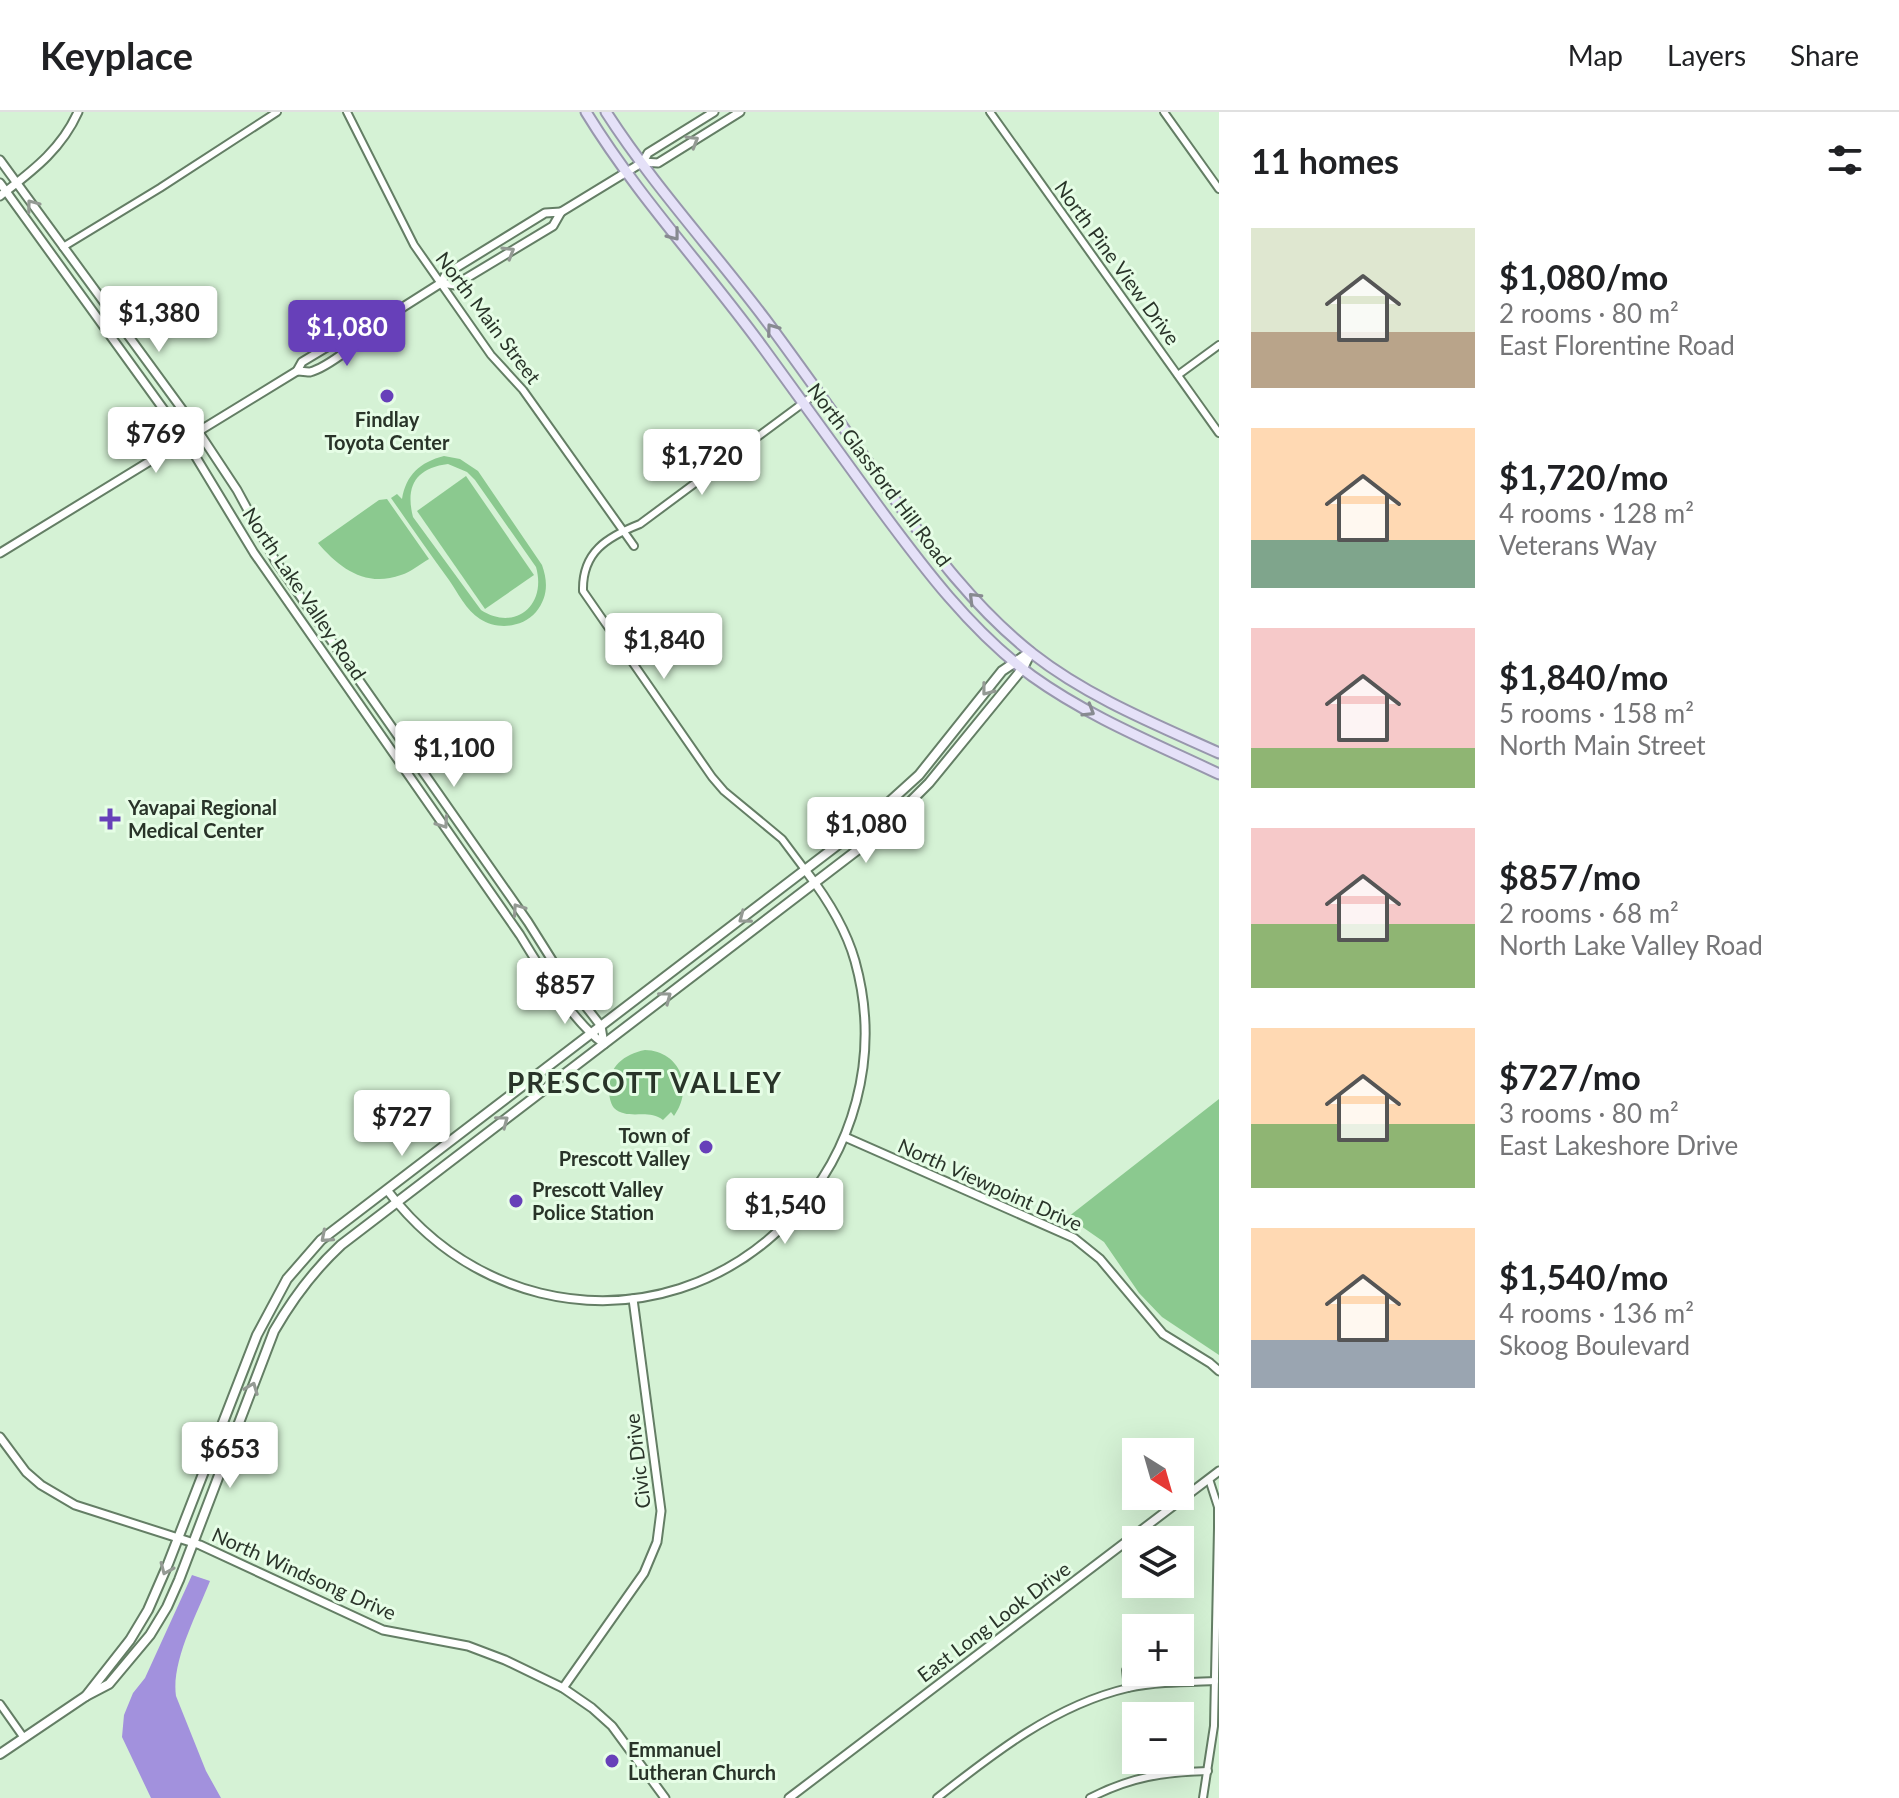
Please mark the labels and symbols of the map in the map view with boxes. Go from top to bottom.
one-way arrow [684,136,699,151]
street label: North Pine View Drive [1050,176,1185,349]
one-way arrow [27,200,42,214]
one-way arrow [664,226,678,241]
one-way arrow [500,246,515,262]
street label: North Main Street [431,247,546,388]
pin: $1,380 [94,286,224,354]
pin: $1,080 [282,300,412,368]
one-way arrow [767,323,782,338]
street label: North Glassford Hill Road [803,378,957,571]
marker: Findlay Toyota Center [378,387,396,405]
pin: $769 [109,407,203,475]
place label: Findlay Toyota Center [324,407,450,454]
pin: $1,720 [637,429,767,497]
street label: North Lake Valley Road [238,503,371,684]
one-way arrow [969,593,983,608]
pin: $1,840 [599,613,729,681]
one-way arrow [982,681,996,696]
one-way arrow [1080,701,1095,717]
pin: $1,100 [389,721,519,789]
place label: Yavapai Regional Medical Center [127,795,277,842]
pin: $1,080 [801,797,931,865]
marker: Yavapai Regional Medical Center [99,808,121,830]
one-way arrow [433,815,448,829]
one-way arrow [513,903,528,917]
one-way arrow [738,909,753,923]
pin: $857 [518,958,612,1026]
one-way arrow [657,992,672,1006]
district label: PRESCOTT VALLEY [507,1065,783,1099]
pin: $727 [355,1090,449,1158]
one-way arrow [495,1117,509,1131]
place label: Town of Prescott Valley [559,1123,691,1170]
street label: North Viewpoint Drive [895,1133,1086,1236]
marker: Town of Prescott Valley [697,1138,715,1156]
place label: Prescott Valley Police Station [532,1177,664,1224]
pin: $1,540 [720,1178,850,1246]
marker: Prescott Valley Police Station [507,1192,525,1210]
one-way arrow [320,1228,335,1242]
one-way arrow [242,1382,259,1396]
street label: Civic Drive [619,1412,655,1510]
pin: $653 [183,1422,277,1490]
north arrow [1122,1438,1194,1510]
street label: North Windsong Drive [209,1522,400,1625]
street label: East Long Look Drive [912,1556,1075,1686]
one-way arrow [159,1561,175,1575]
place label: Emmanuel Lutheran Church [628,1737,776,1784]
marker: Emmanuel Lutheran Church [603,1752,621,1770]

